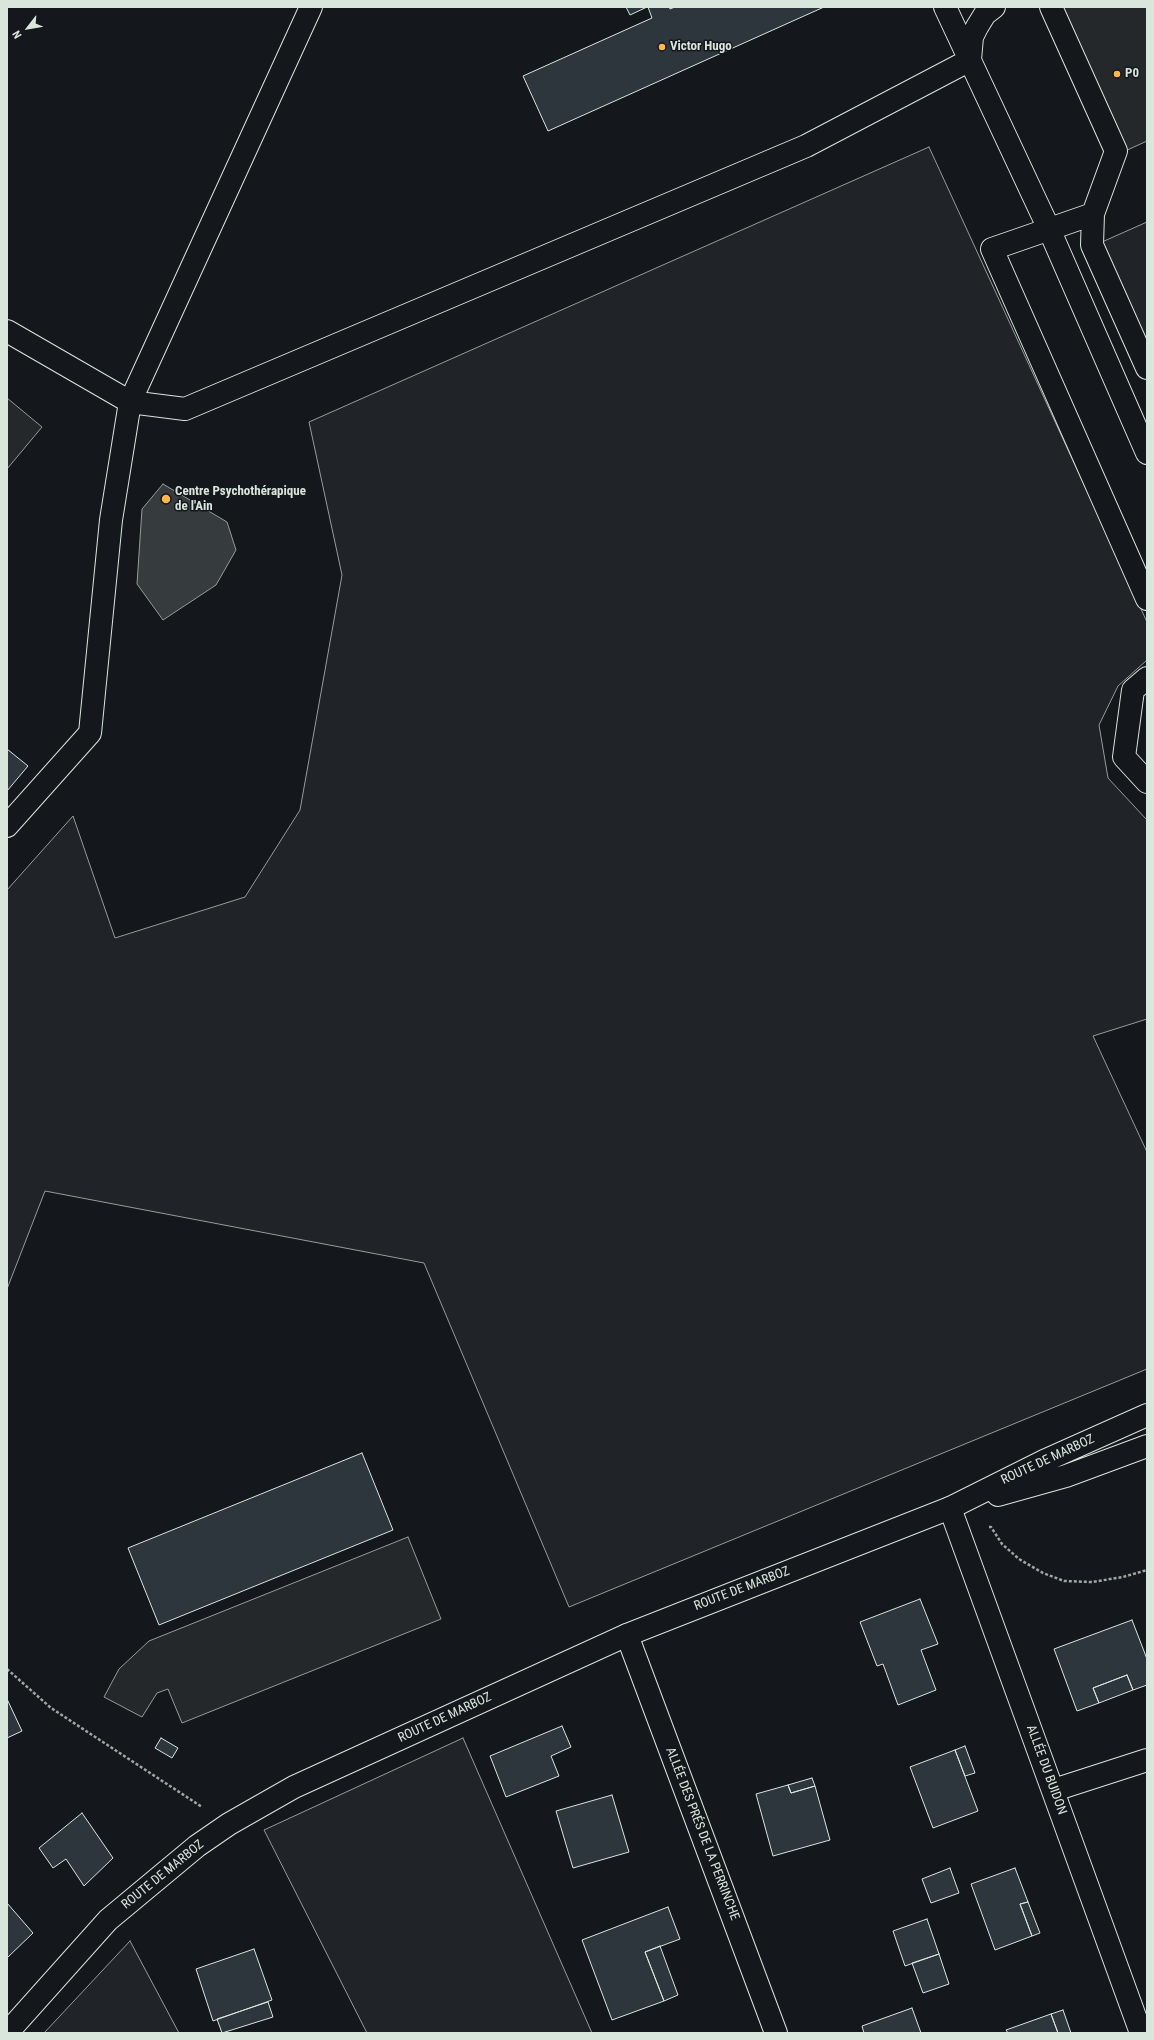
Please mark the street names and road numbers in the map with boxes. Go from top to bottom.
street label: ROUTE DE MARBOZ [999,1432,1097,1488]
street label: ROUTE DE MARBOZ [692,1564,792,1614]
street label: ROUTE DE MARBOZ [396,1690,494,1746]
street label: ALLÉE DU BUIDON [1023,1723,1069,1817]
street label: ALLÉE DES PRÉS DE LA PERRINCHE [662,1745,742,1923]
street label: ROUTE DE MARBOZ [119,1837,207,1913]

